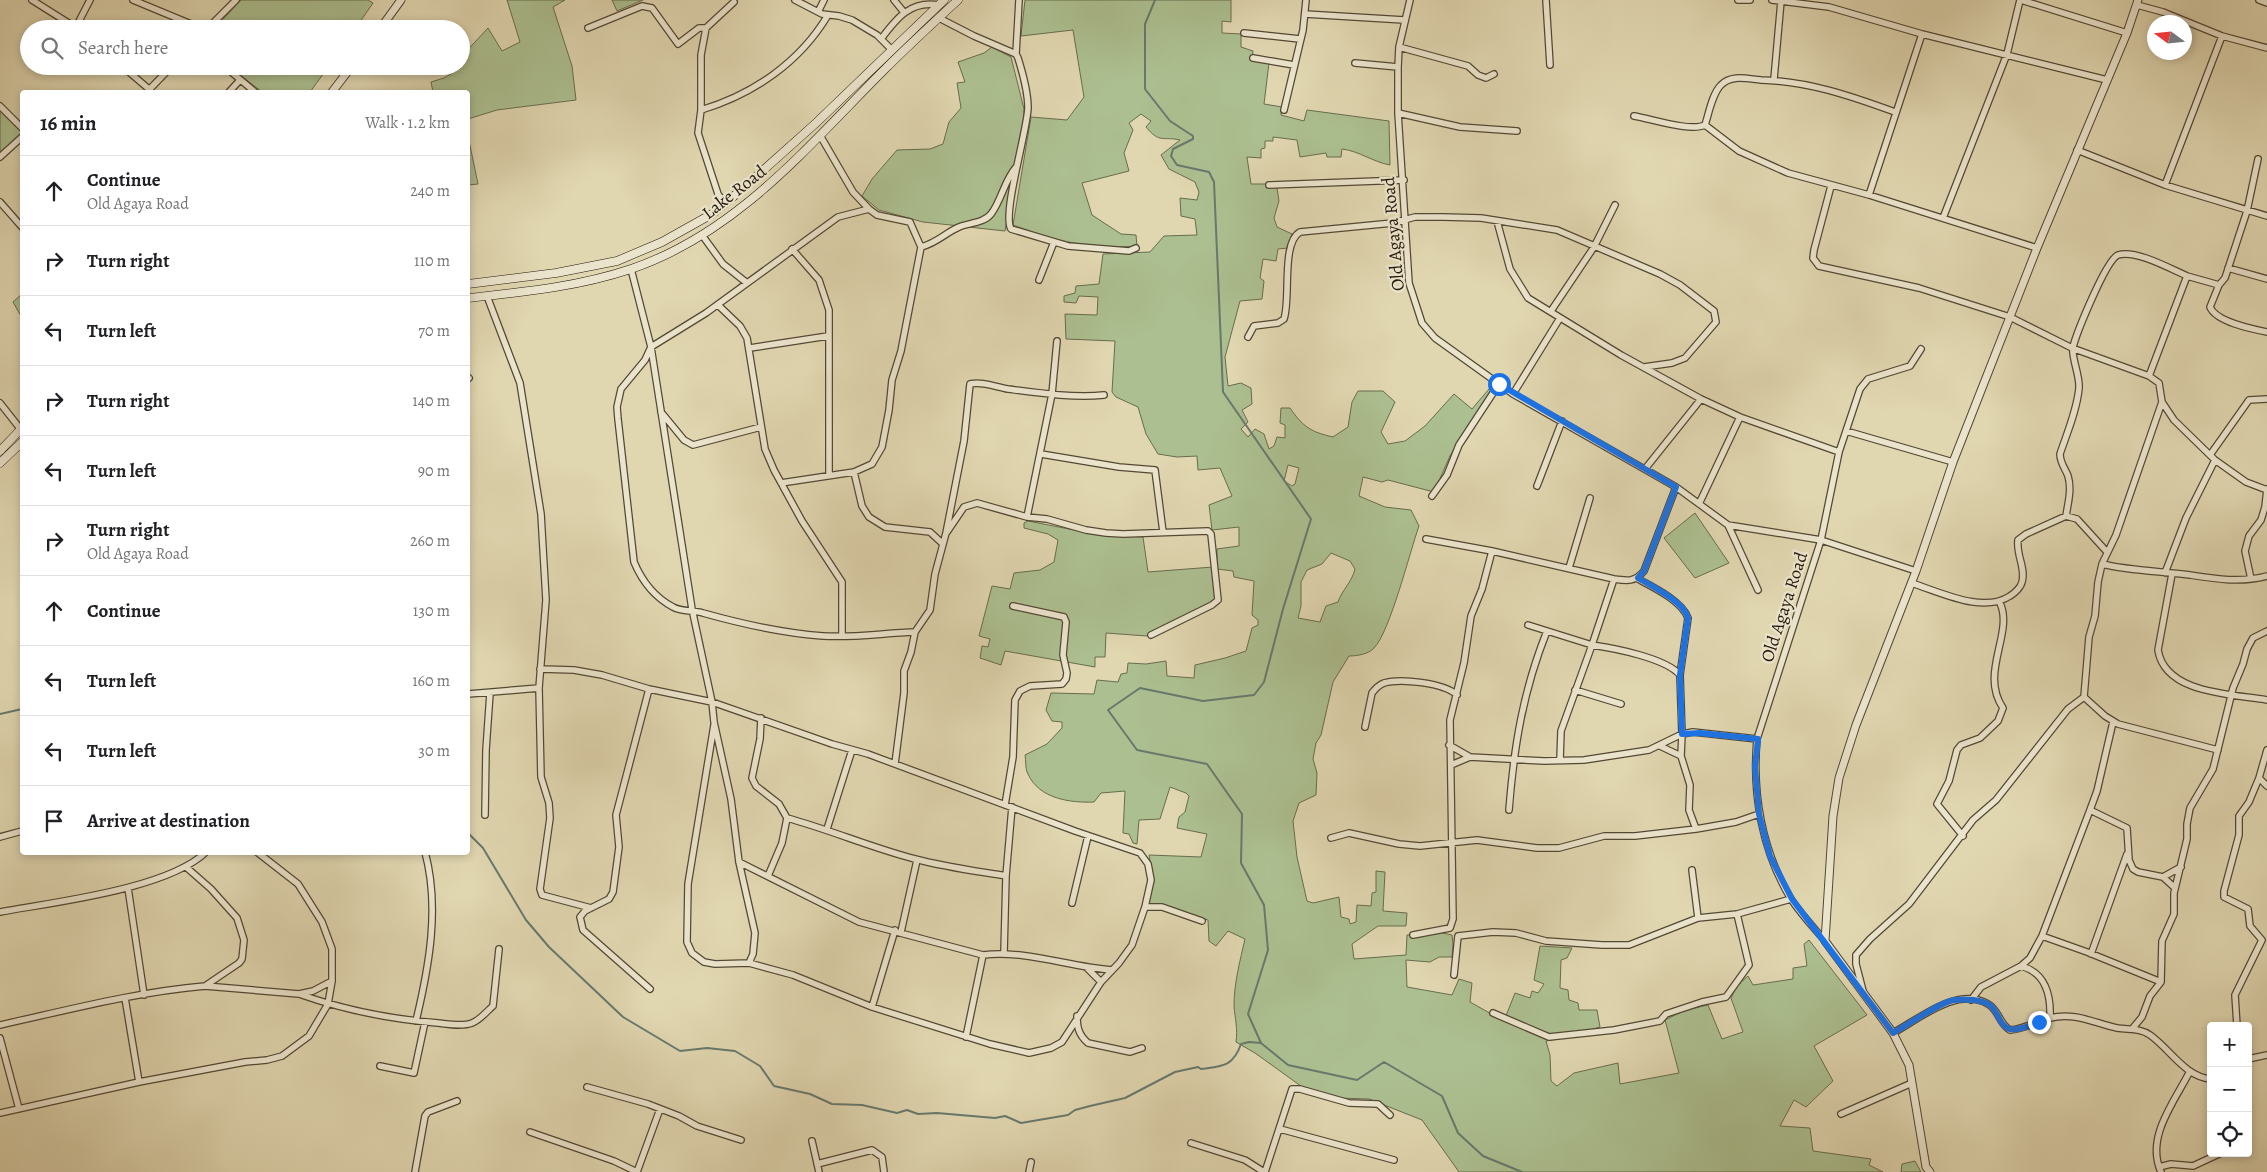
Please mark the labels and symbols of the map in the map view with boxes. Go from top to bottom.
north arrow [2147,15,2192,60]
street label: Lake Road [697,159,771,225]
street label: Old Agaya Road [1376,176,1410,292]
route start [1488,373,1511,396]
street label: Old Agaya Road [1755,548,1813,665]
route end [2028,1011,2051,1034]

